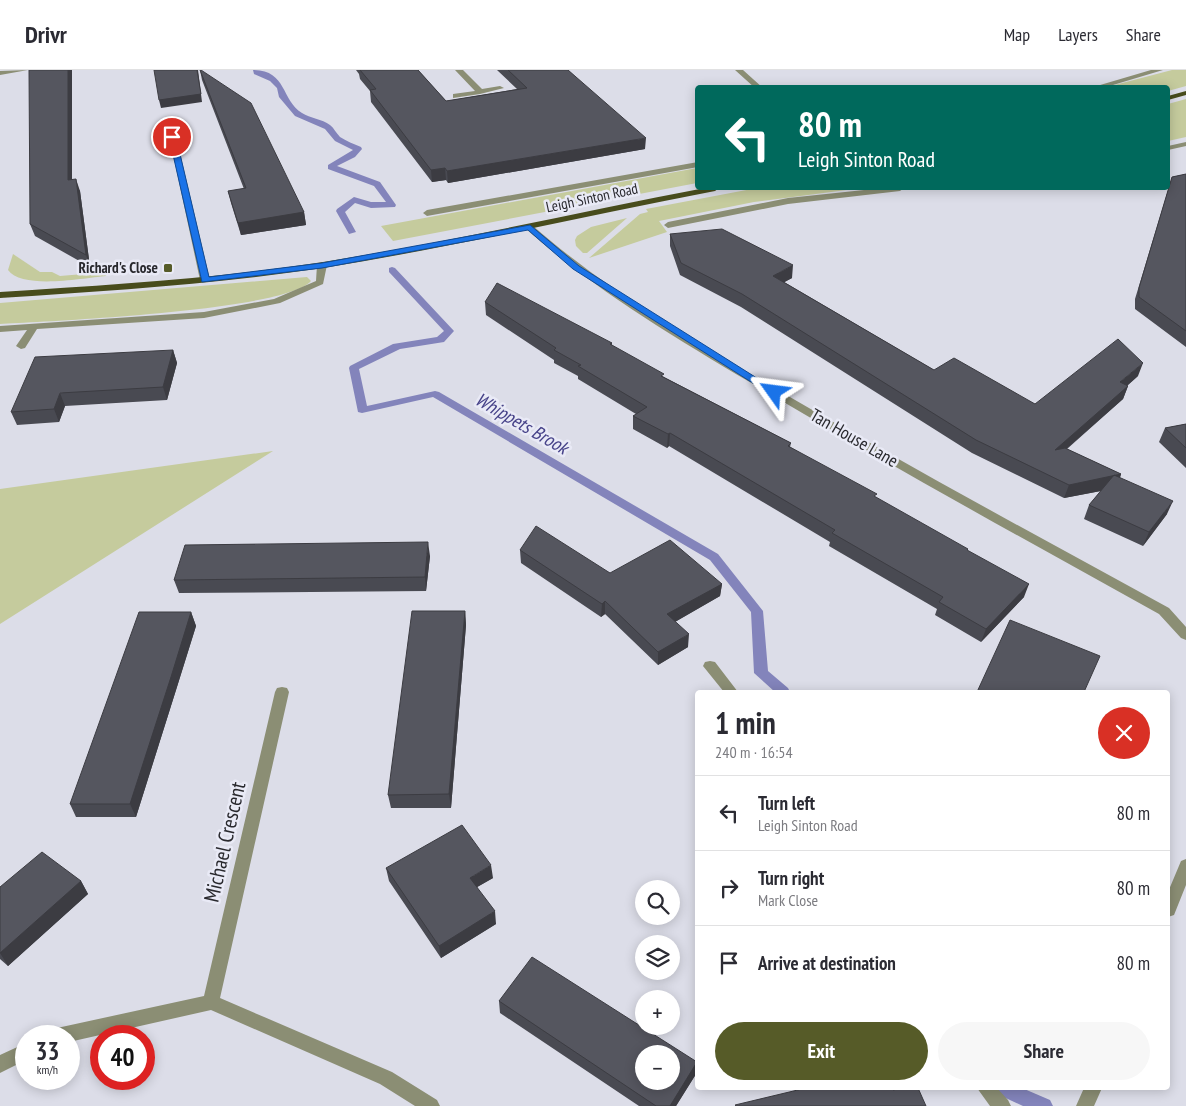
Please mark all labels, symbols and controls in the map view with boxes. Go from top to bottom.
text: Drivr [25,19,67,50]
text: Map [1004,23,1030,46]
text: Layers [1058,23,1098,46]
text: Share [1126,23,1161,46]
text: 80 m [798,101,862,147]
icon: left [715,105,780,170]
pin [151,116,193,158]
icon: arrive [158,123,186,151]
text: Leigh Sinton Road [798,145,935,173]
street label: Leigh Sinton Road [544,179,640,217]
place label: Richard's Close [79,258,158,277]
marker: Richard's Close [162,262,174,274]
position arrow [747,365,799,417]
water label: Whippets Brook [471,387,575,461]
street label: Tan House Lane [806,403,902,472]
text: 1 min [715,703,776,742]
button: close [1098,707,1150,759]
text: 240 m · 16:54 [715,742,793,762]
street label: Michael Crescent [198,779,252,905]
text: Turn left [758,791,815,815]
icon: left [715,799,743,827]
text: 80 m [1117,801,1150,825]
text: Leigh Sinton Road [758,815,858,835]
text: Turn right [758,866,824,890]
icon: right [715,874,743,902]
text: 80 m [1117,876,1150,900]
map controls [635,880,680,1090]
button: search [635,880,680,925]
text: Mark Close [758,890,818,910]
button: layers [635,935,680,980]
icon: arrive [715,949,743,977]
text: Arrive at destination [758,951,896,975]
text: 80 m [1117,951,1150,975]
button: + [635,990,680,1035]
button: Exit [715,1022,928,1080]
button: Share [938,1022,1150,1080]
speed limit sign: 40 [90,1025,155,1090]
text: 33 [36,1035,59,1067]
button: − [635,1045,680,1090]
text: km/h [37,1062,58,1077]

